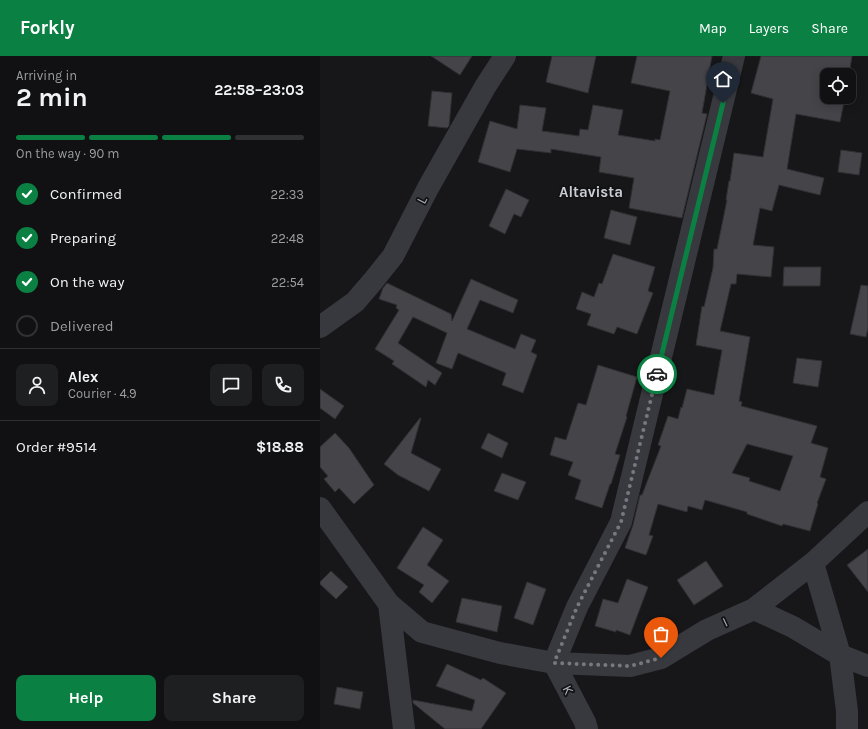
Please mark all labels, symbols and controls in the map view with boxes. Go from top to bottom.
text: Forkly [20,17,75,39]
text: Map [699,20,727,37]
text: Layers [749,20,789,37]
text: Share [811,20,848,37]
pin [706,62,740,103]
text: Arriving in [16,68,77,83]
icon: home [712,68,734,90]
map controls [820,68,856,104]
button: locate [820,68,856,104]
text: 22:58–23:03 [214,81,304,99]
text: 2 min [16,82,88,113]
text: On the way · 90 m [16,146,119,161]
icon: check [16,183,38,205]
district label: Altavista [559,183,623,201]
text: Confirmed [50,185,122,203]
text: 22:33 [271,187,304,202]
street label: L [413,193,431,207]
icon: check [16,227,38,249]
text: Preparing [50,229,116,247]
text: 22:48 [271,231,304,246]
icon: check [16,271,38,293]
text: On the way [50,273,124,291]
text: 22:54 [271,275,304,290]
text: Delivered [50,317,114,335]
courier [637,354,677,394]
icon: car [646,363,668,385]
button: person [16,364,58,406]
button: chat [210,364,252,406]
button: phone [262,364,304,406]
text: Alex [68,368,98,386]
text: Courier · 4.9 [68,386,137,401]
text: Order #9514 [16,438,97,456]
text: $18.88 [256,438,304,456]
street label: I [720,613,730,631]
pin [644,617,678,658]
icon: bag [650,623,672,645]
button: Help [16,675,156,721]
button: Share [164,675,304,721]
street label: K [558,682,578,698]

